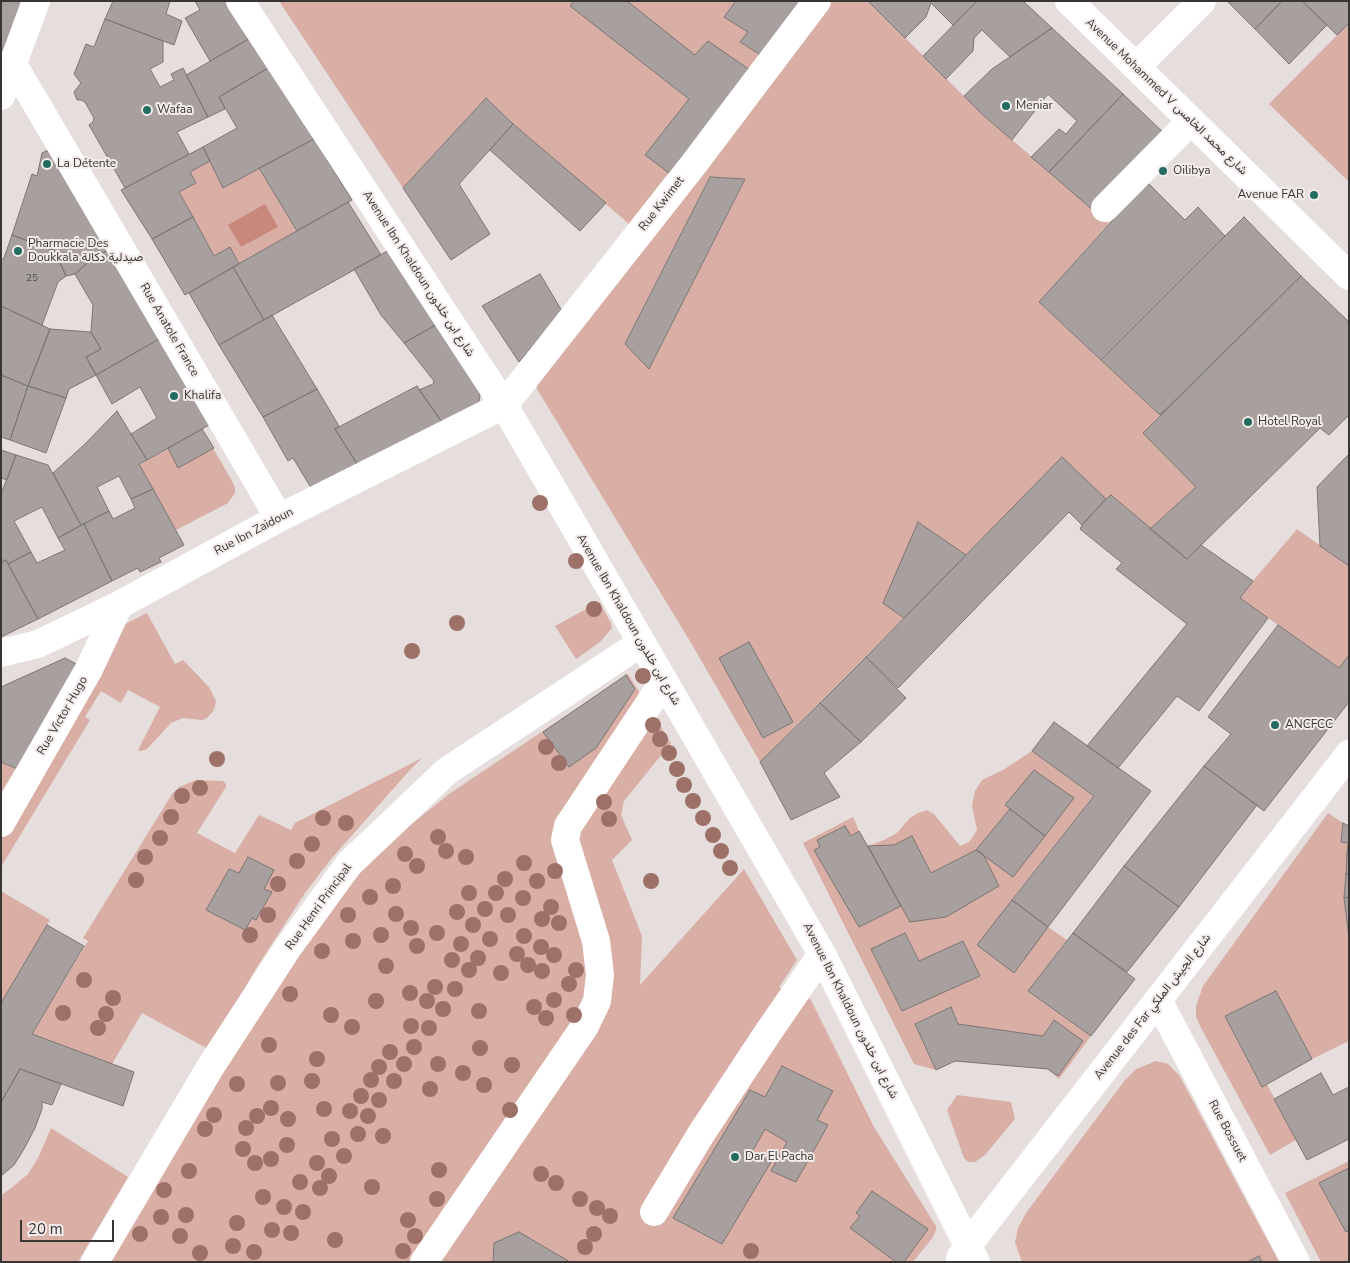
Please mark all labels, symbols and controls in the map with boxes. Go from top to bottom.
street label: Avenue Mohammed V شارع محمد الخامس [1082,16,1250,178]
place label: Meniar [1016,99,1053,113]
marker: Meniar [1000,100,1012,112]
place label: Wafaa [157,103,193,117]
marker: Wafaa [141,104,153,116]
place label: La Détente [57,157,116,171]
marker: La Détente [41,158,53,170]
place label: Oilibya [1173,164,1211,178]
marker: Oilibya [1157,165,1169,177]
street label: Rue Kwimet [636,174,688,234]
street label: Avenue Ibn Khaldoun شارع ابن خلدون [359,188,477,360]
place label: Avenue FAR [1237,188,1304,202]
marker: Avenue FAR [1308,189,1320,201]
place label: Pharmacie Des Doukkala صيدلية دكالة [28,237,143,265]
marker: Pharmacie Des Doukkala صيدلية دكالة [12,245,24,257]
house number: 25 [26,273,38,285]
street label: Rue Anatole France [136,281,202,379]
place label: Khalifa [184,389,221,403]
marker: Khalifa [168,390,180,402]
place label: Hotel Royal [1258,415,1321,429]
marker: Hotel Royal [1242,416,1254,428]
street label: Rue Ibn Zaidoun [212,505,296,559]
street label: Avenue Ibn Khaldoun شارع ابن خلدون [573,532,683,708]
street label: Rue Victor Hugo [35,674,91,758]
place label: ANCFCC [1285,718,1333,732]
marker: ANCFCC [1269,719,1281,731]
street label: Rue Henri Principal [283,861,355,953]
street label: Avenue Ibn Khaldoun شارع ابن خلدون [799,921,901,1101]
street label: Avenue des Far شارع الجيش الملكي [1092,931,1214,1083]
street label: Rue Bossuet [1205,1098,1249,1164]
place label: Dar El Pacha [745,1150,814,1164]
marker: Dar El Pacha [729,1151,741,1163]
scale bar [22,1210,116,1242]
text: 20 m [28,1219,63,1239]

